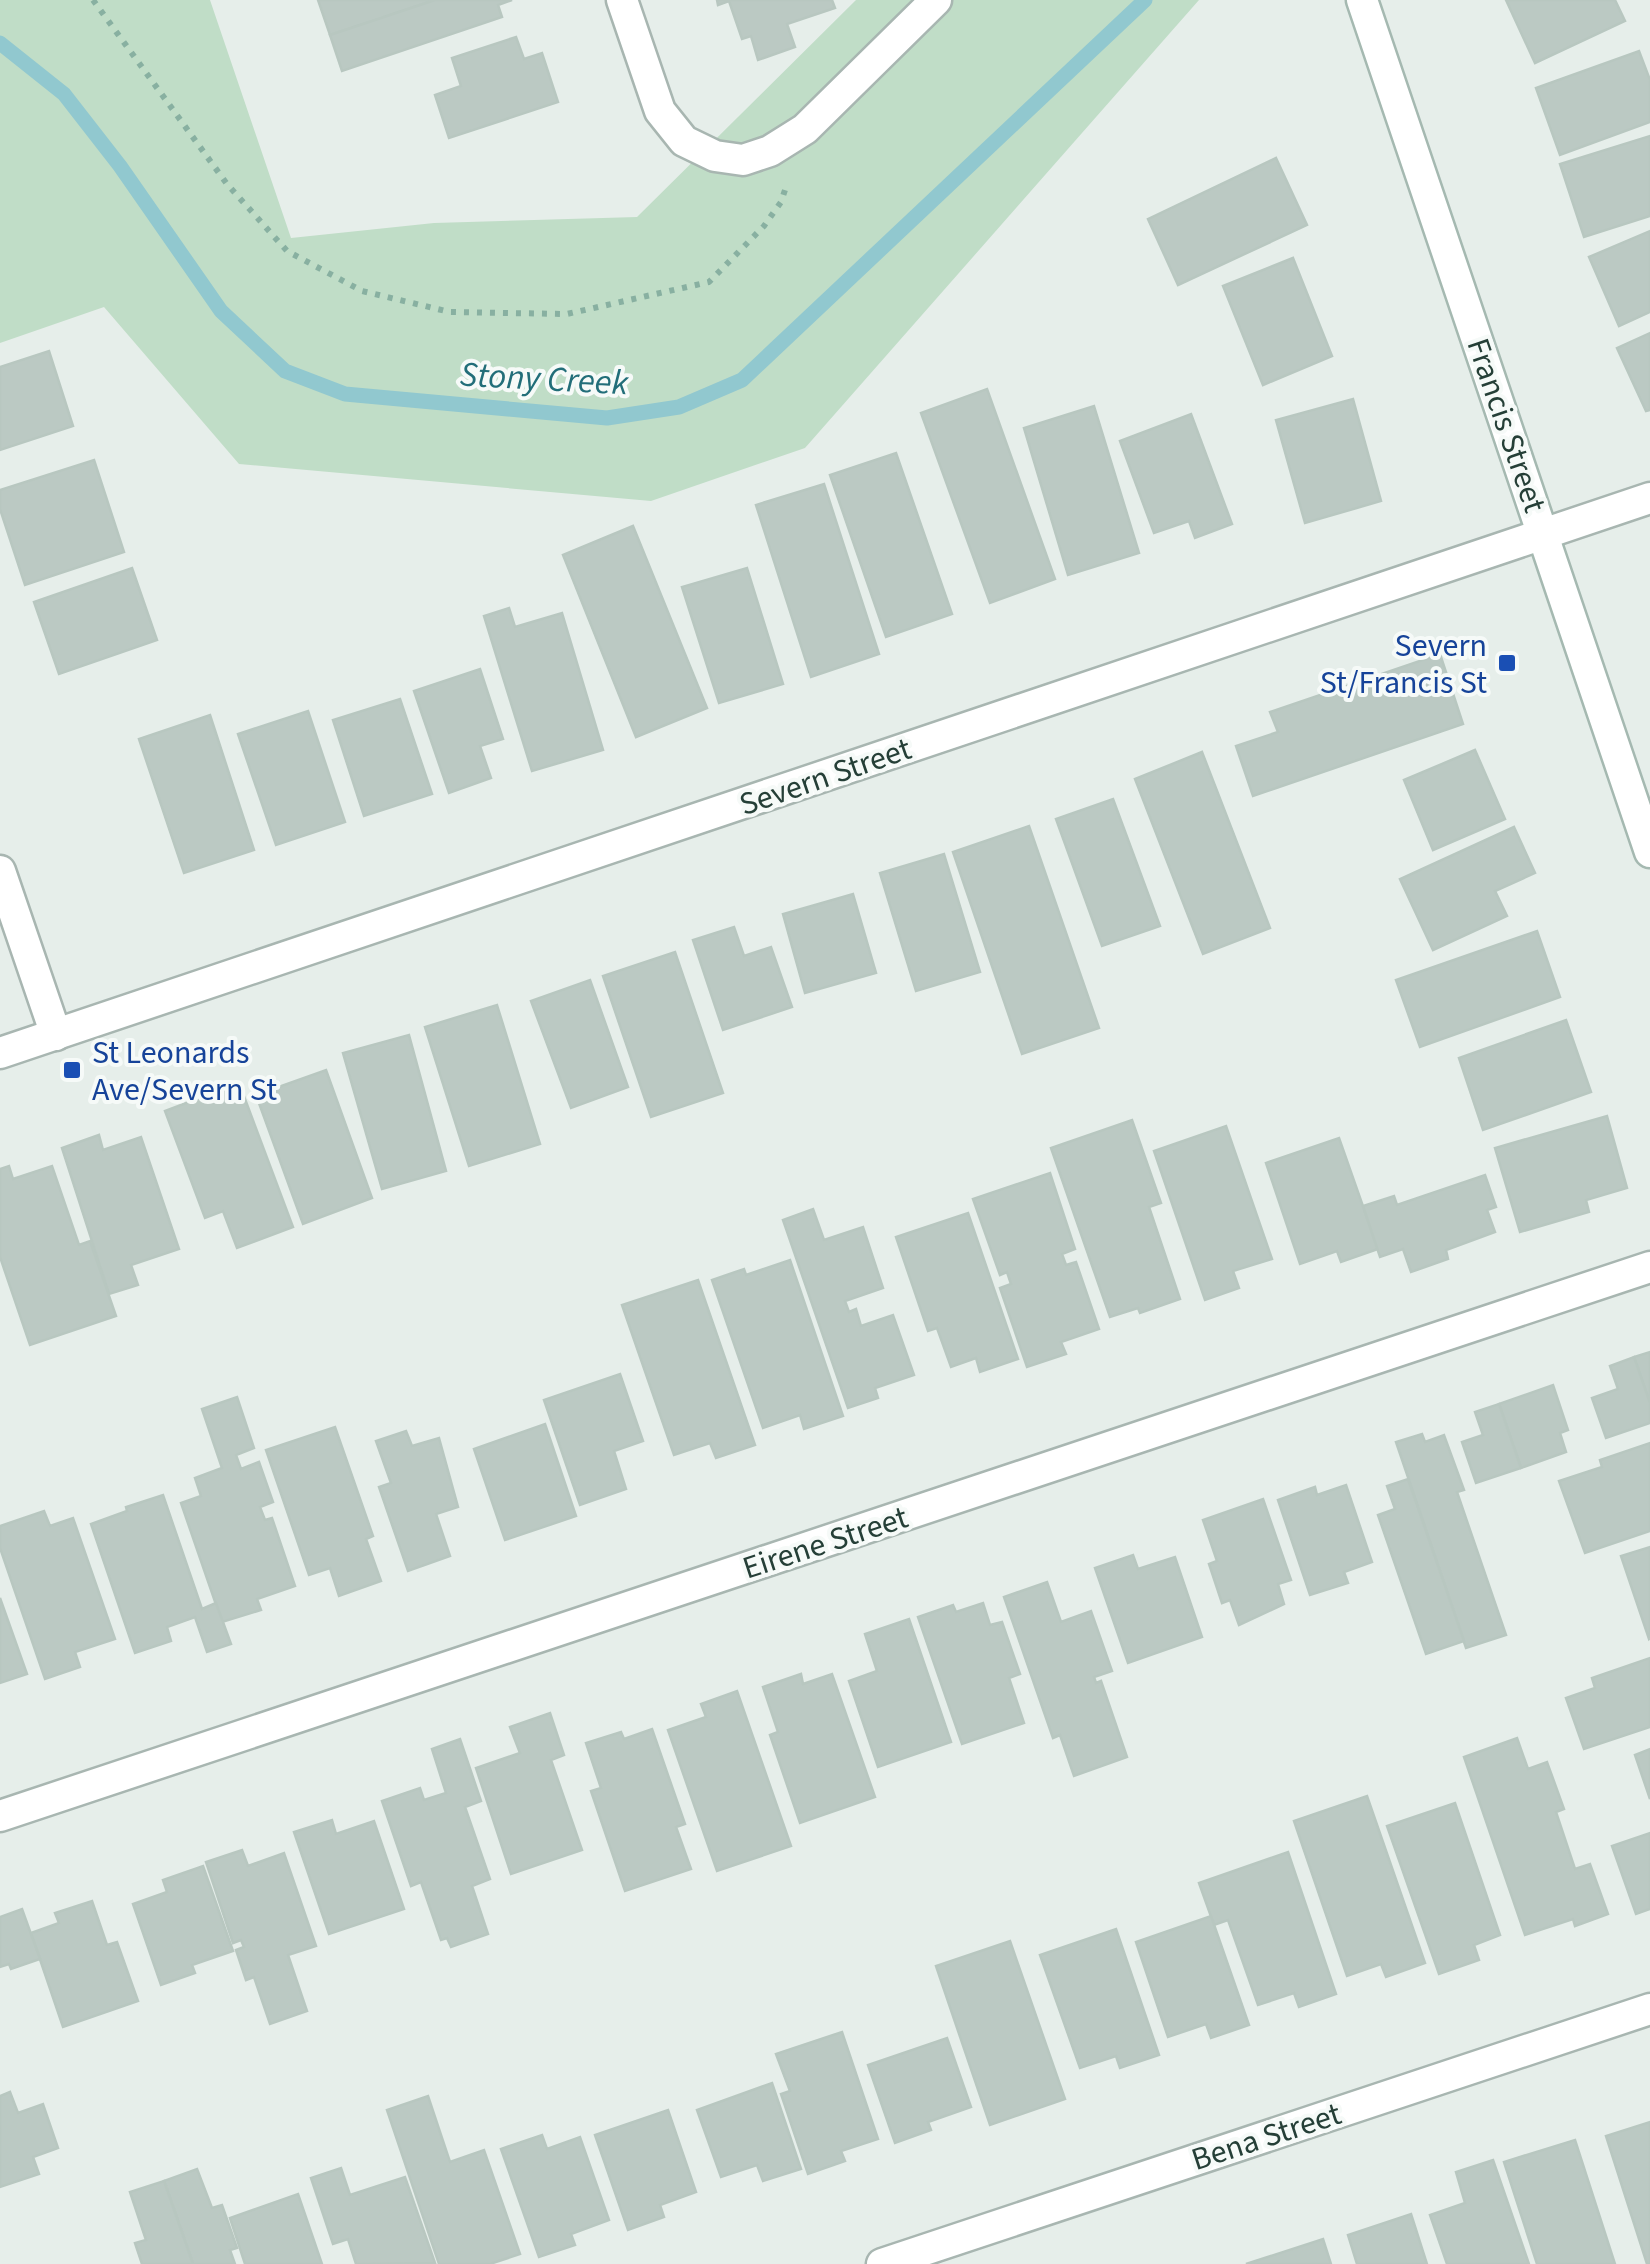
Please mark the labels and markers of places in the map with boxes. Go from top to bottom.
place label: Severn St/Francis St [1320,623,1487,706]
marker: Severn St/Francis St [1496,652,1518,674]
place label: St Leonards Ave/Severn St [92,1030,277,1113]
marker: St Leonards Ave/Severn St [61,1059,83,1081]

